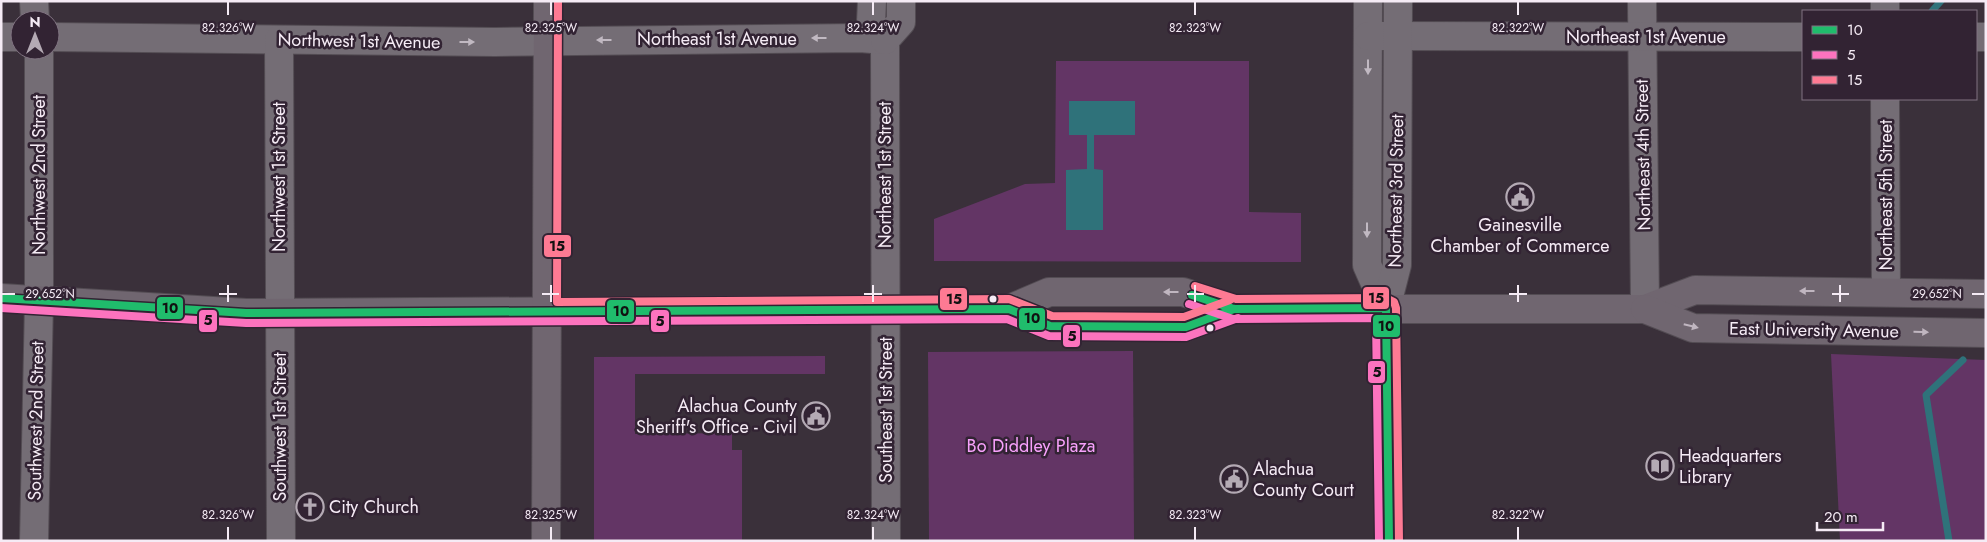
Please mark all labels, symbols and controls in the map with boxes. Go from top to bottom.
north arrow [10,10,60,60]
legend [1802,10,1977,100]
text: N [29,12,41,32]
text: 82.326°W [202,19,254,37]
text: 82.325°W [525,19,577,37]
text: 82.324°W [847,19,899,37]
text: 82.323°W [1169,19,1221,37]
text: 82.322°W [1492,19,1544,37]
text: 10 [1847,19,1863,41]
street label: Northeast 1st Avenue [1566,24,1726,50]
street label: Northeast 1st Avenue [637,26,797,52]
street label: Northwest 1st Avenue [277,27,441,55]
one-way arrow [811,34,827,42]
one-way arrow [596,36,612,44]
one-way arrow [459,38,475,46]
text: 5 [1847,44,1855,66]
one-way arrow [1364,60,1372,76]
text: 15 [1847,69,1862,91]
street label: Northeast 4th Street [1629,78,1657,231]
street label: Northwest 2nd Street [26,94,52,255]
street label: Northwest 1st Street [266,101,292,252]
street label: Northeast 1st Street [872,101,898,248]
street label: Northeast 3rd Street [1382,113,1410,268]
street label: Northeast 5th Street [1873,119,1899,270]
public building icon: Gainesville Chamber of Commerce [1505,182,1535,212]
place label: Gainesville Chamber of Commerce [1430,212,1610,259]
one-way arrow [1363,222,1371,238]
line badge: 15 [543,234,572,258]
text: 15 [549,236,565,256]
text: 29.652°N [25,285,75,303]
text: 29.652°N [1912,285,1962,303]
line badge: 15 [1362,286,1390,310]
line badge: 15 [939,287,968,311]
one-way arrow [1798,287,1814,295]
one-way arrow [1163,288,1179,296]
text: 15 [1368,288,1384,308]
text: 15 [946,289,962,309]
unlabelled marker [988,294,998,304]
line badge: 10 [156,296,184,320]
text: 10 [162,298,178,318]
line badge: 10 [606,299,635,323]
text: 10 [613,301,629,321]
line badge: 10 [1018,307,1046,331]
text: 10 [1024,308,1040,328]
line badge: 5 [198,309,218,333]
line badge: 5 [650,309,670,333]
text: 5 [203,310,213,330]
text: 5 [655,311,665,331]
line badge: 10 [1372,314,1401,338]
text: 10 [1378,316,1394,336]
street label: East University Avenue [1729,316,1899,344]
one-way arrow [1683,322,1698,330]
unlabelled marker [1205,323,1215,333]
line badge: 5 [1062,324,1081,348]
text: 5 [1067,326,1077,346]
one-way arrow [1913,328,1929,336]
street label: Southeast 1st Street [873,336,899,483]
street label: Southwest 2nd Street [22,340,50,501]
street label: Southwest 1st Street [267,352,293,502]
line badge: 5 [1367,360,1386,384]
text: 5 [1372,362,1382,382]
place label: Alachua County Sheriff's Office - Civil [636,393,797,440]
public building icon: Alachua County Sheriff's Office - Civil [801,401,831,431]
park label: Bo Diddley Plaza [967,433,1095,459]
place label: Headquarters Library [1679,443,1782,490]
library icon: Headquarters Library [1645,451,1675,481]
place label: Alachua County Court [1253,456,1354,503]
public building icon: Alachua County Court [1219,464,1249,494]
church icon: City Church [295,492,325,522]
place label: City Church [329,494,419,520]
scale bar [1817,500,1883,532]
text: 82.326°W [202,506,254,524]
text: 82.325°W [525,506,577,524]
text: 82.324°W [847,506,899,524]
text: 82.323°W [1169,506,1221,524]
text: 82.322°W [1492,506,1544,524]
text: 20 m [1824,506,1858,528]

